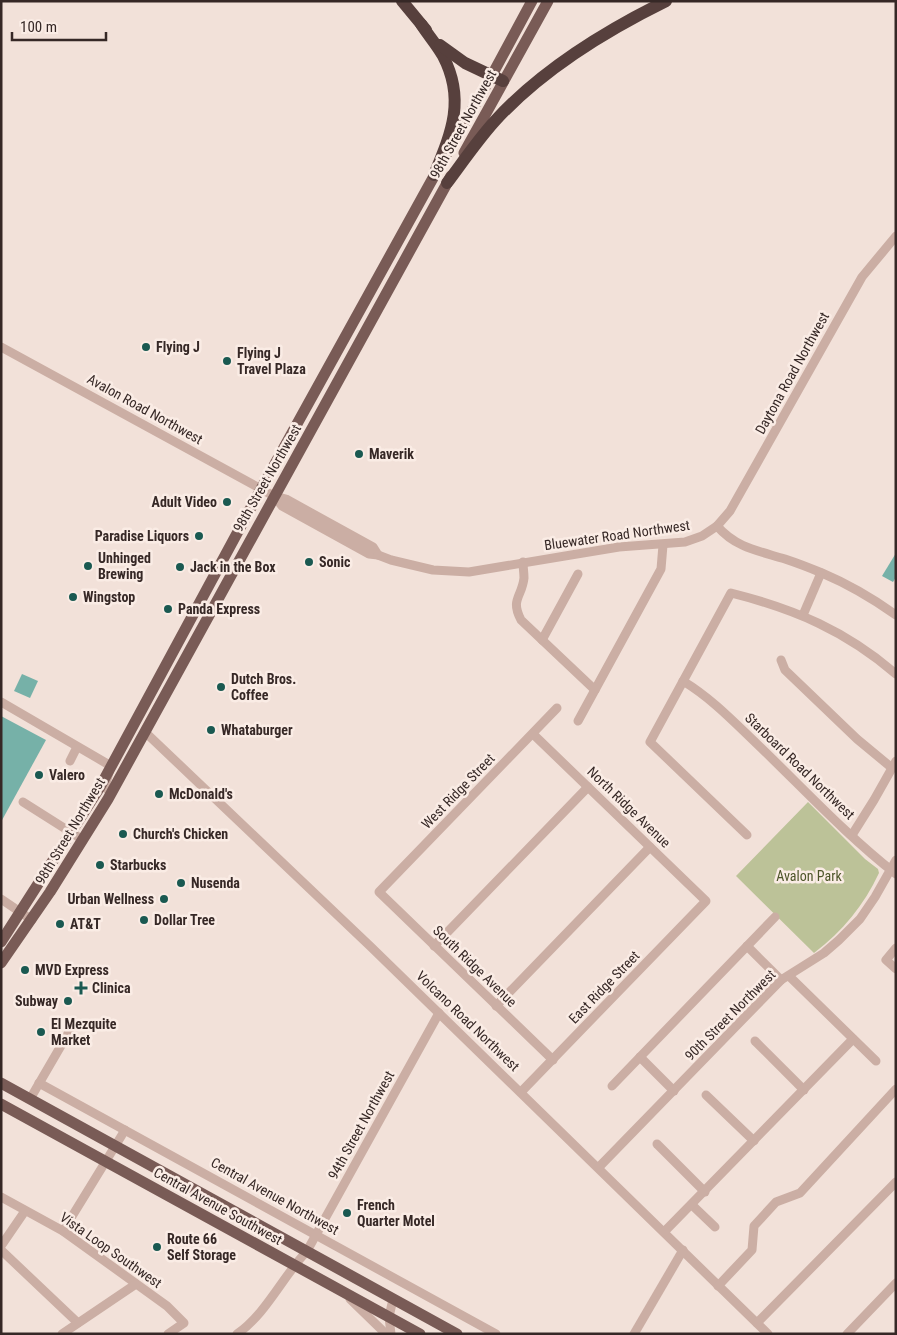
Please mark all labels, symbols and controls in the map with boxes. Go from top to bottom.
scale bar [12,10,106,42]
text: 100 m [20,18,57,36]
street label: 98th Street Northwest [427,67,499,181]
street label: Daytona Road Northwest [752,309,832,437]
place label: Flying J [156,339,200,355]
marker: Flying J [140,341,152,353]
place label: Flying J Travel Plaza [237,345,306,377]
marker: Flying J Travel Plaza [221,355,233,367]
street label: Avalon Road Northwest [85,371,205,447]
street label: 98th Street Northwest [230,421,304,535]
place label: Maverik [369,446,414,462]
marker: Maverik [353,448,365,460]
place label: Adult Video [152,494,217,510]
marker: Adult Video [221,496,233,508]
street label: Bluewater Road Northwest [543,517,691,553]
place label: Paradise Liquors [95,528,189,544]
marker: Paradise Liquors [193,530,205,542]
place label: Unhinged Brewing [98,550,151,582]
place label: Sonic [319,554,351,570]
marker: Sonic [303,556,315,568]
place label: Jack in the Box [190,559,276,575]
marker: Unhinged Brewing [82,560,94,572]
marker: Jack in the Box [174,561,186,573]
place label: Wingstop [83,589,135,605]
marker: Wingstop [67,591,79,603]
place label: Panda Express [178,601,260,617]
marker: Panda Express [162,603,174,615]
place label: Dutch Bros. Coffee [231,671,296,703]
marker: Dutch Bros. Coffee [215,681,227,693]
street label: Starboard Road Northwest [742,710,858,822]
place label: Whataburger [221,722,293,738]
marker: Whataburger [205,724,217,736]
street label: West Ridge Street [418,750,498,832]
street label: North Ridge Avenue [584,763,674,851]
place label: Valero [49,767,85,783]
marker: Valero [33,769,45,781]
street label: 98th Street Northwest [32,775,108,887]
place label: McDonald's [169,786,233,802]
marker: McDonald's [153,788,165,800]
place label: Church's Chicken [133,826,228,842]
marker: Church's Chicken [117,828,129,840]
place label: Starbucks [110,857,166,873]
marker: Starbucks [94,859,106,871]
park label: Avalon Park [776,868,842,884]
place label: Nusenda [191,875,240,891]
marker: Nusenda [175,877,187,889]
place label: Urban Wellness [67,891,154,907]
marker: Urban Wellness [158,893,170,905]
place label: Dollar Tree [154,912,215,928]
marker: Dollar Tree [138,914,150,926]
place label: AT&T [70,916,101,932]
marker: AT&T [54,918,66,930]
street label: South Ridge Avenue [430,922,520,1010]
street label: East Ridge Street [565,947,643,1027]
place label: MVD Express [35,962,109,978]
marker: MVD Express [19,964,31,976]
street label: 90th Street Northwest [681,966,779,1064]
street label: Volcano Road Northwest [413,968,523,1074]
place label: Clinica [92,980,131,996]
marker: Clinica [74,981,88,995]
place label: Subway [15,993,59,1009]
marker: Subway [62,995,74,1007]
place label: El Mezquite Market [51,1016,117,1048]
marker: El Mezquite Market [35,1026,47,1038]
street label: 94th Street Northwest [325,1068,397,1182]
street label: Central Avenue Northwest [208,1154,342,1238]
street label: Central Avenue Southwest [151,1164,285,1248]
place label: French Quarter Motel [357,1197,435,1229]
marker: French Quarter Motel [341,1207,353,1219]
street label: Vista Loop Southwest [57,1209,165,1291]
place label: Route 66 Self Storage [167,1231,236,1263]
marker: Route 66 Self Storage [151,1241,163,1253]

